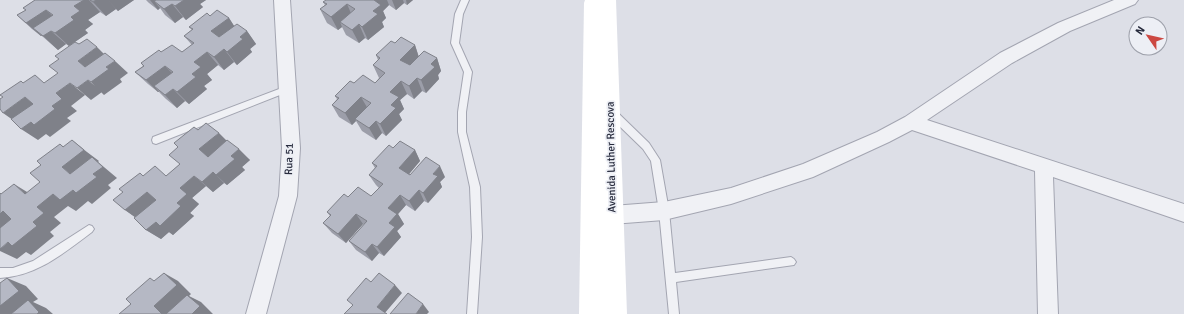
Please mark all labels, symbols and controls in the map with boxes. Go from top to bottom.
north arrow [1128,16,1168,56]
text: N [1133,24,1148,37]
street label: Avenida Luther Rescova [604,101,618,213]
street label: Rua 51 [282,143,296,175]

